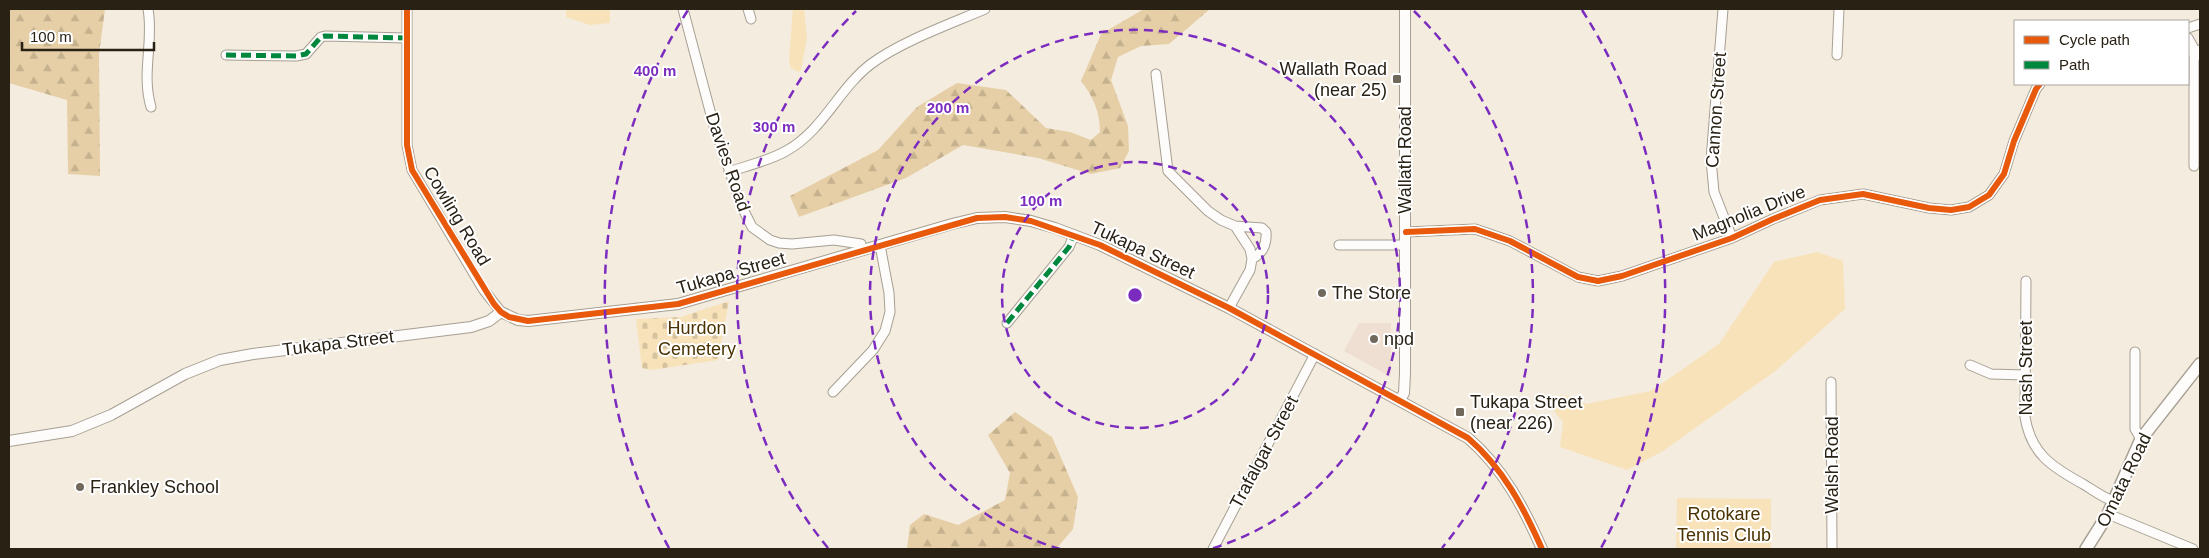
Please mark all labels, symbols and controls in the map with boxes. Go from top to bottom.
scale bar [22,20,155,52]
legend [2014,20,2189,85]
text: 100 m [30,28,72,45]
text: Cycle path [2059,31,2130,48]
street label: Cannon Street [1702,51,1730,169]
text: Path [2059,56,2090,73]
place label: Wallath Road (near 25) [1280,59,1387,100]
text: 400 m [634,62,676,79]
marker: Wallath Road (near 25) [1391,73,1403,85]
text: 200 m [927,99,969,116]
street label: Wallath Road [1395,106,1415,214]
street label: Davies Road [702,110,754,214]
text: 300 m [753,118,795,135]
street label: Cowling Road [420,163,494,269]
street label: Magnolia Drive [1690,181,1808,245]
text: 100 m [1020,192,1062,209]
street label: Tukapa Street [1088,217,1198,283]
street label: Tukapa Street [674,248,788,298]
place label: The Store [1332,283,1411,303]
centre of rings [1126,286,1144,304]
marker: The Store [1316,287,1328,299]
park label: Hurdon Cemetery [658,318,736,359]
street label: Nash Street [2016,320,2036,416]
street label: Tukapa Street [281,326,395,360]
place label: npd [1384,329,1414,349]
marker: npd [1368,333,1380,345]
street label: Trafalgar Street [1226,392,1302,512]
place label: Tukapa Street (near 226) [1470,392,1582,433]
marker: Tukapa Street (near 226) [1454,406,1466,418]
street label: Walsh Road [1822,416,1842,514]
street label: Omata Road [2093,430,2155,530]
place label: Frankley School [90,477,219,497]
marker: Frankley School [74,481,86,493]
park label: Rotokare Tennis Club [1677,504,1771,545]

